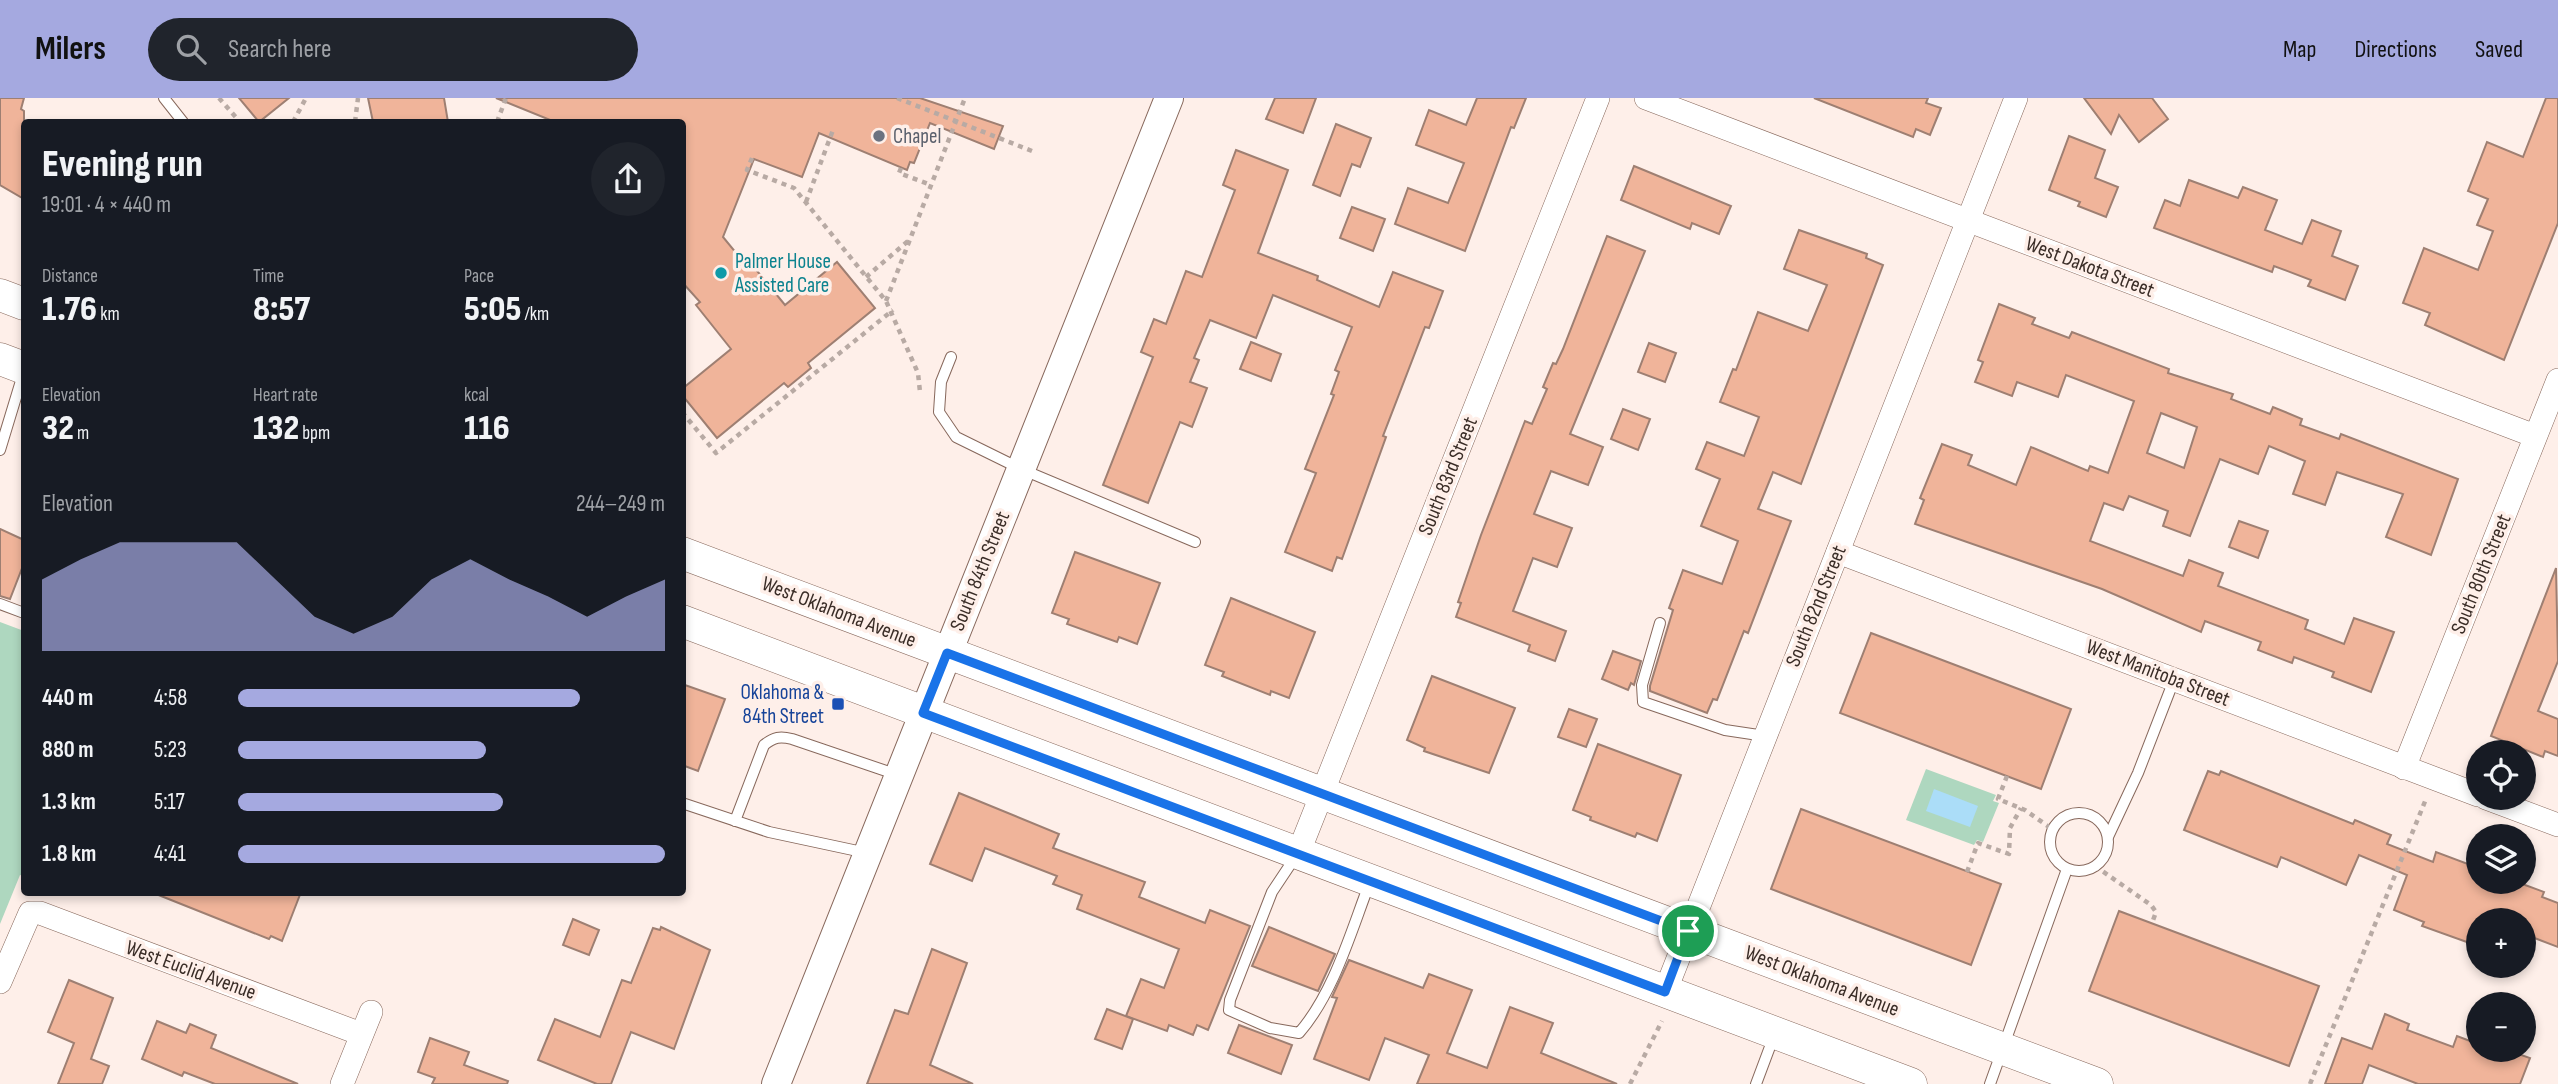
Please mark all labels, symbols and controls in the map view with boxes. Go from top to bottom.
search box [148,18,638,81]
text: Milers [35,29,106,69]
icon: search [172,30,210,68]
text: Search here [228,34,331,65]
text: Map [2283,35,2316,64]
text: Directions [2354,35,2437,64]
text: Saved [2475,35,2523,64]
place label: Chapel [893,124,941,149]
marker: Chapel [871,128,887,144]
text: Evening run [42,142,203,187]
button: share [591,142,665,216]
text: 19:01 · 4 × 440 m [42,191,171,219]
street label: West Dakota Street [2022,231,2158,303]
place label: Palmer House Assisted Care [734,249,831,298]
text: Distance [42,265,98,288]
text: Time [253,265,284,288]
text: Pace [464,265,494,288]
marker: Palmer House Assisted Care [713,265,729,281]
text: 1.76 [42,288,97,331]
text: 8:57 [253,288,310,331]
text: 5:05 [464,288,521,331]
text: km [97,303,120,326]
text: /km [521,303,549,326]
text: Elevation [42,384,101,407]
text: Heart rate [253,384,318,407]
text: kcal [464,384,489,407]
text: 32 [42,407,74,450]
text: 132 [253,407,299,450]
text: 116 [464,407,510,450]
street label: South 83rd Street [1413,413,1483,539]
text: m [74,422,89,445]
text: bpm [299,422,330,445]
text: Elevation [42,490,113,518]
text: 244–249 m [576,490,665,518]
street label: South 84th Street [945,508,1015,634]
street label: South 80th Street [2446,511,2516,637]
street label: South 82nd Street [1780,542,1852,670]
street label: West Oklahoma Avenue [758,571,920,653]
street label: West Manitoba Street [2083,634,2233,712]
place label: Oklahoma & 84th Street [740,680,824,729]
text: 440 m [42,684,93,712]
text: 4:58 [154,684,187,712]
marker: Oklahoma & 84th Street [830,696,846,712]
text: 880 m [42,736,94,764]
text: 5:23 [154,736,187,764]
map controls [2466,740,2536,1062]
button: locate [2466,740,2536,810]
text: 1.3 km [42,788,96,816]
text: 5:17 [154,788,185,816]
button: layers [2466,824,2536,894]
text: 1.8 km [42,840,96,868]
text: 4:41 [154,840,186,868]
pin [1658,901,1718,961]
button: + [2466,908,2536,978]
icon: arrive [1669,912,1707,950]
street label: West Euclid Avenue [123,935,259,1005]
street label: West Oklahoma Avenue [1741,940,1903,1022]
button: − [2466,992,2536,1062]

